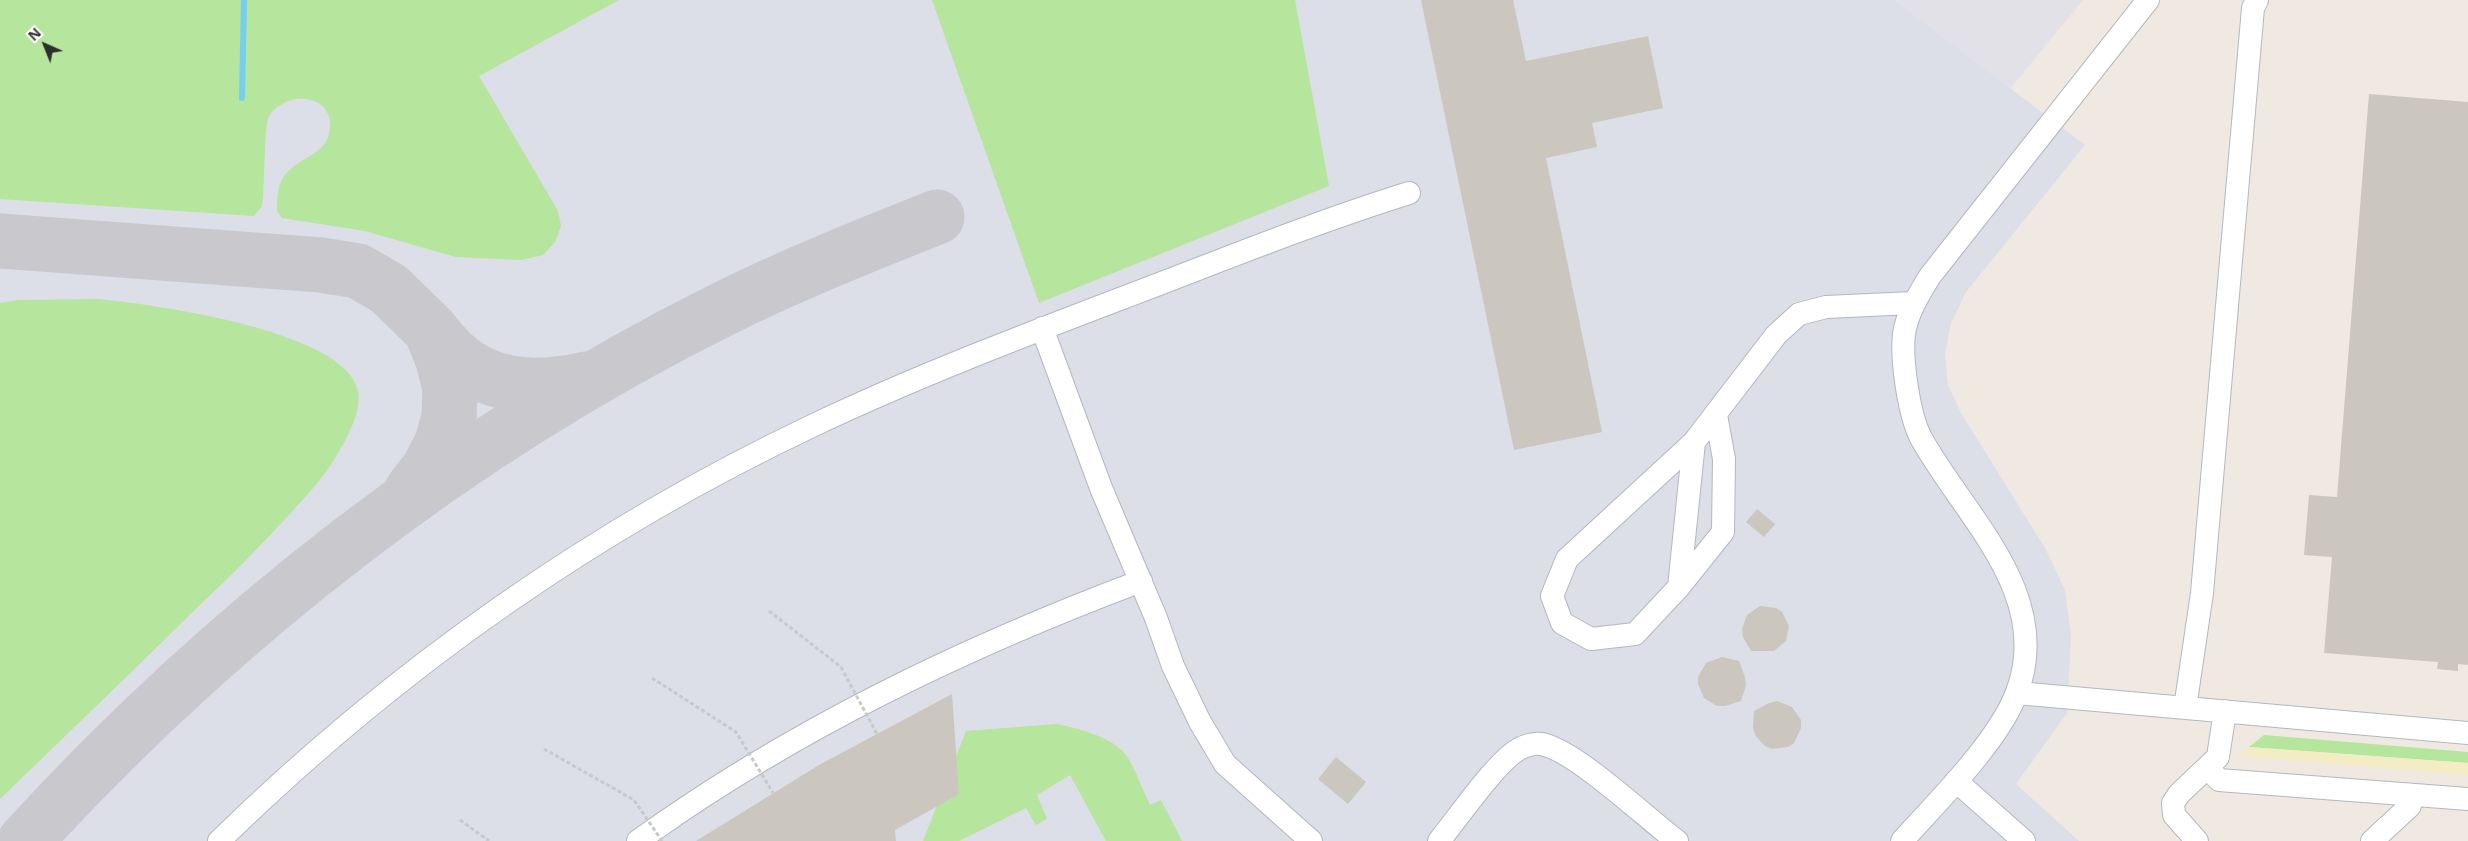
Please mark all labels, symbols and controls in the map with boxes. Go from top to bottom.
north arrow [20,20,70,70]
text: N [24,23,45,45]

